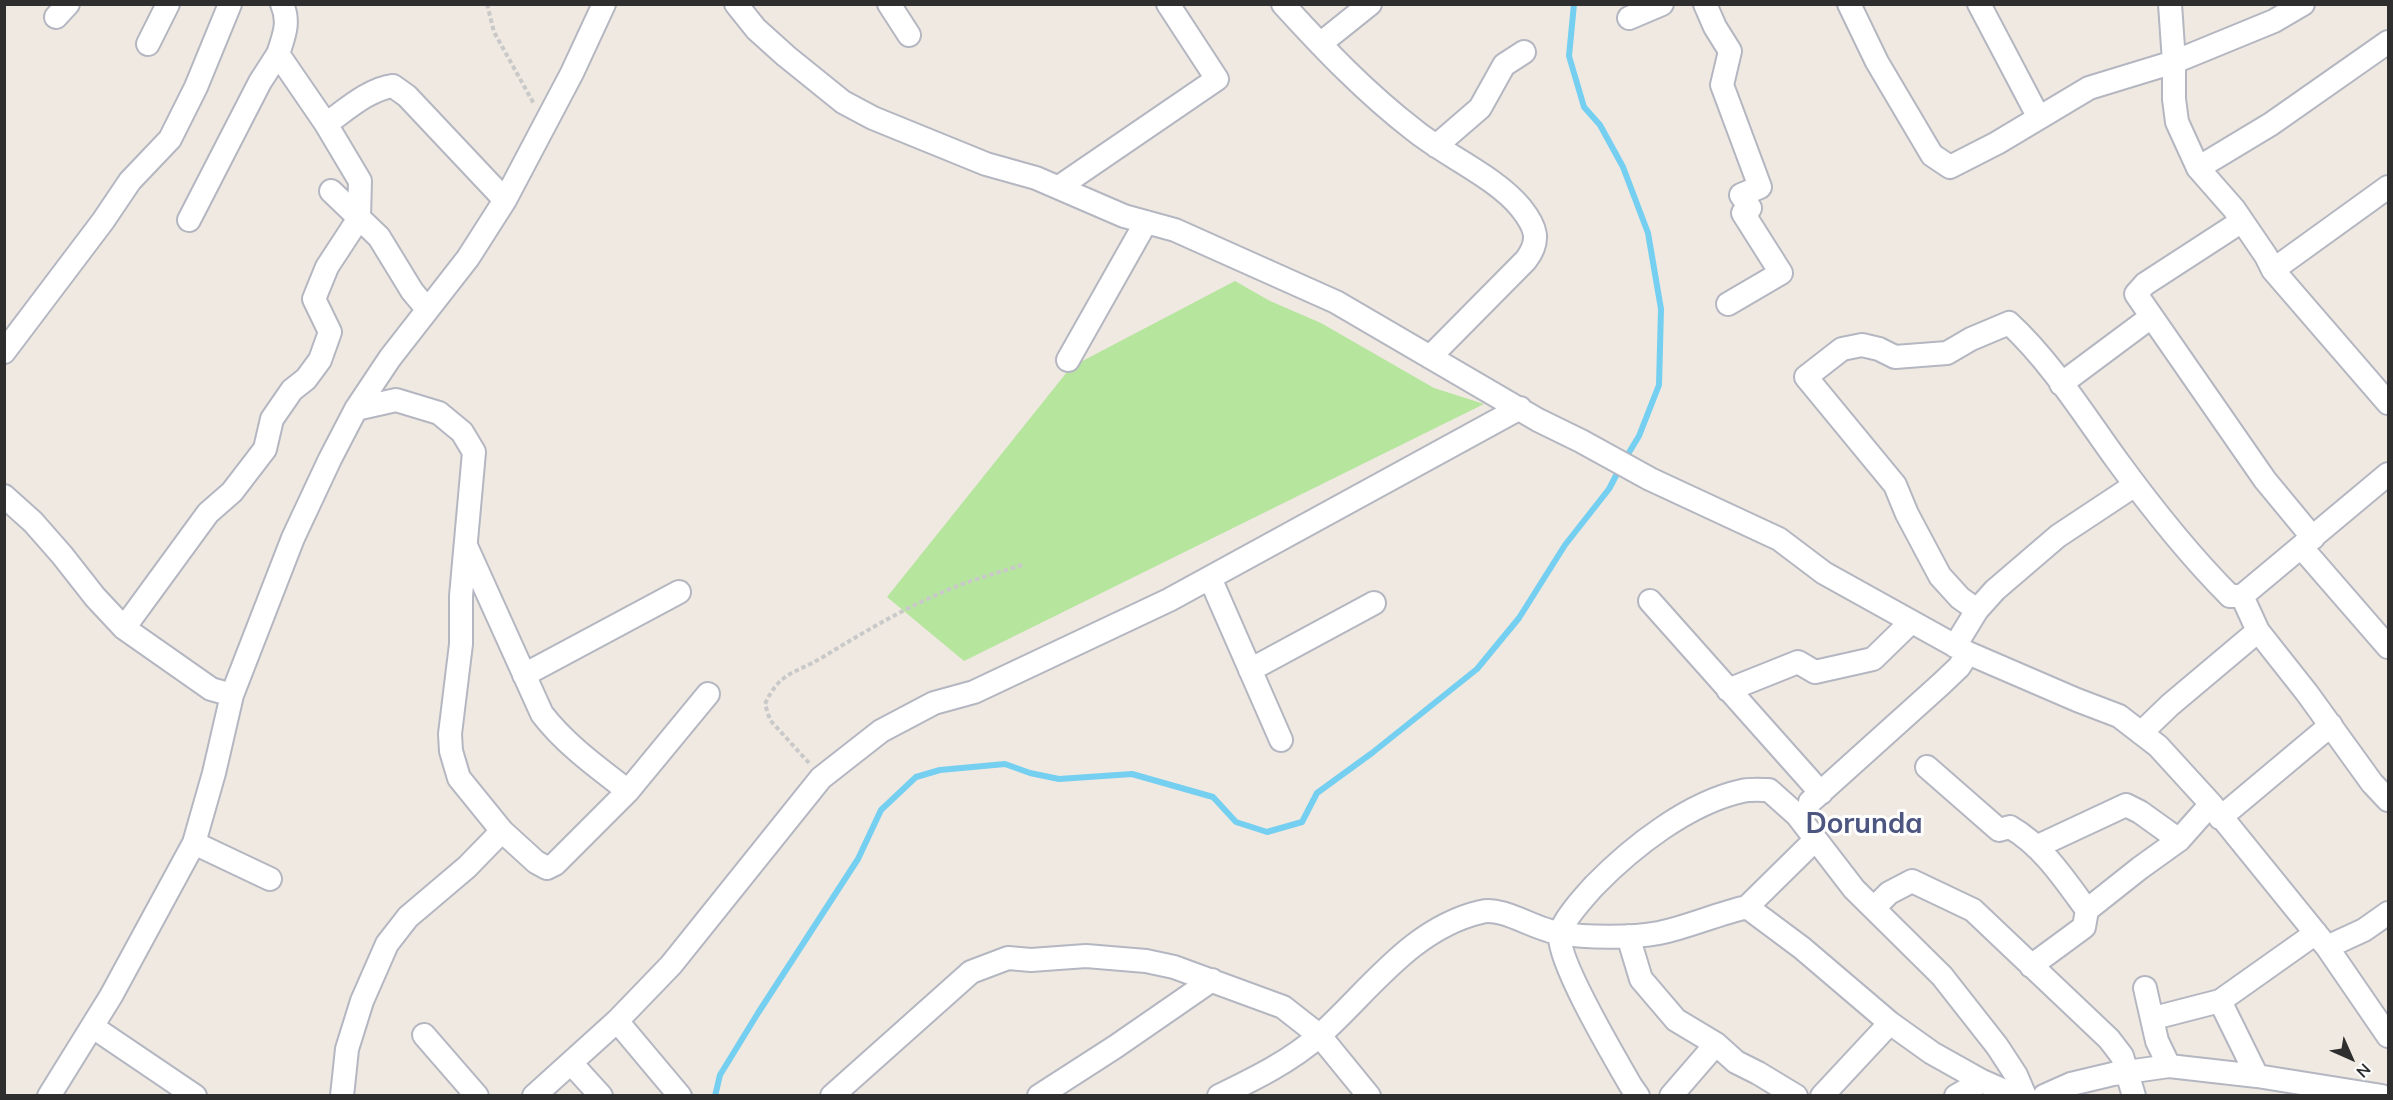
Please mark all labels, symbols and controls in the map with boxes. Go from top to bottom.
district label: Dorunda [1805,808,1923,842]
north arrow [2321,1028,2381,1088]
text: N [2352,1059,2375,1082]

